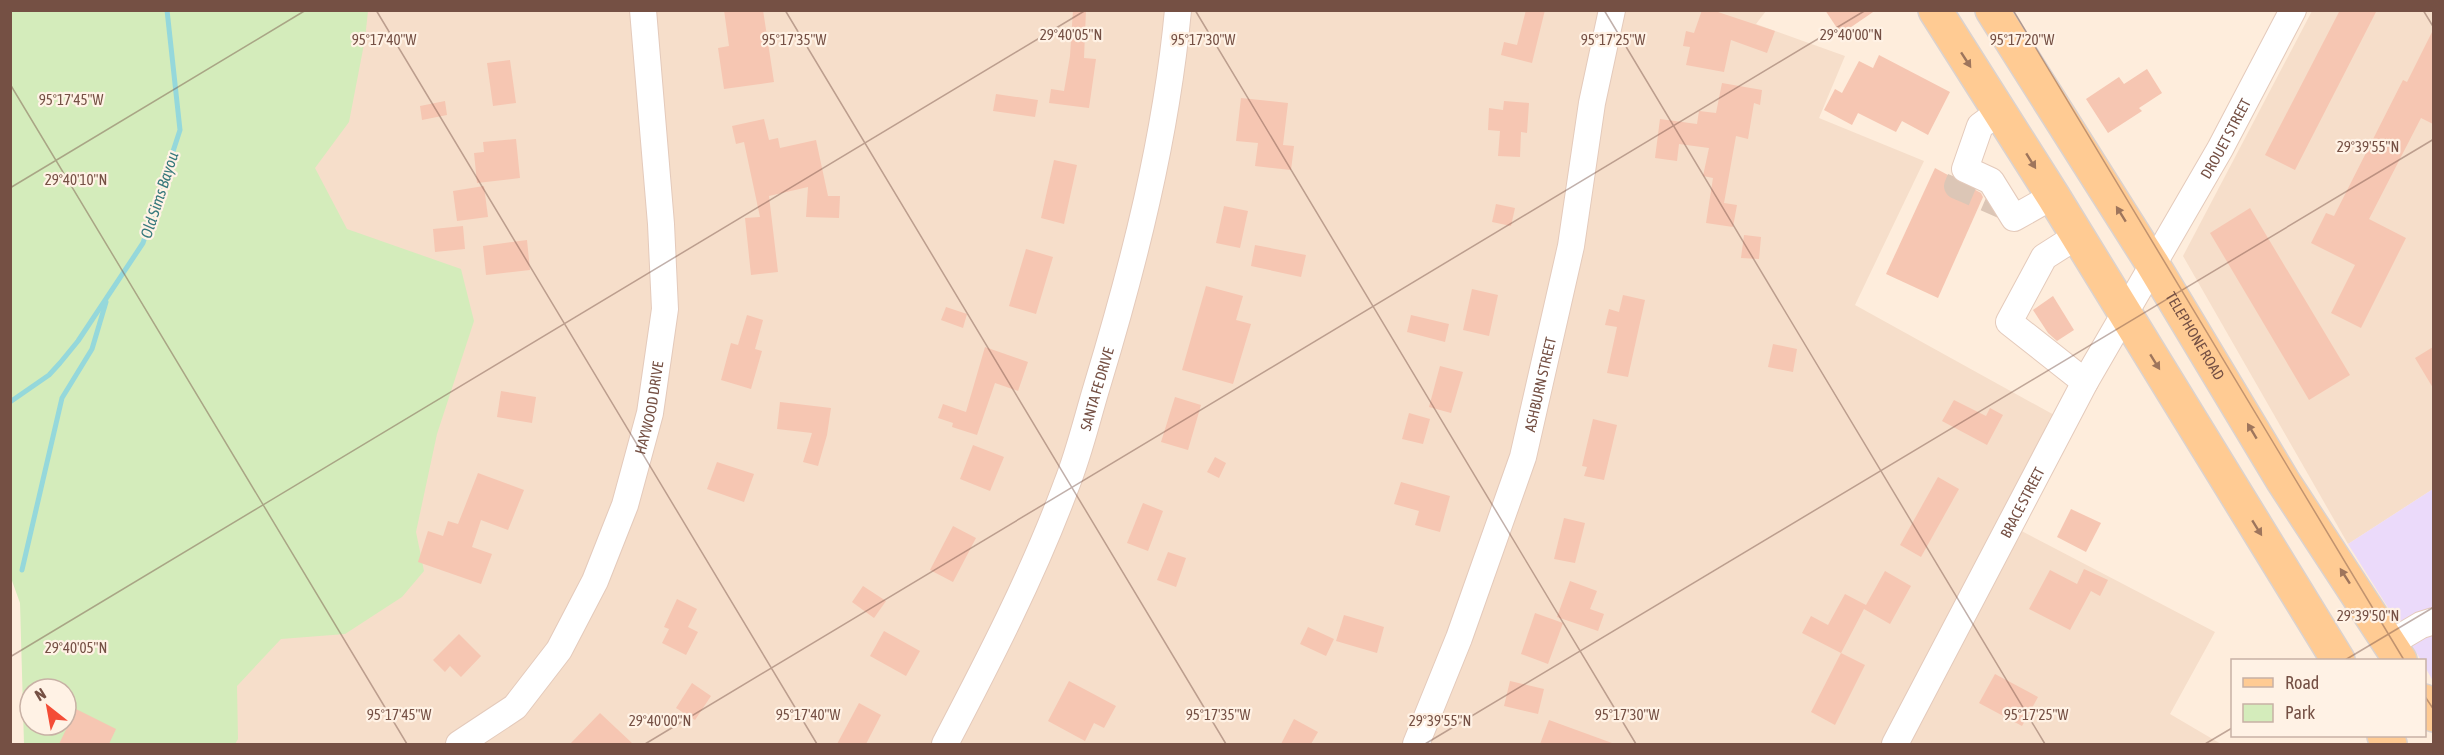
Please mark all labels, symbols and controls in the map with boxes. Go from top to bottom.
text: 29°40'05"N [1040,26,1102,43]
text: 29°40'00"N [1820,26,1882,43]
text: 95°17'40"W [352,31,416,48]
text: 95°17'35"W [762,31,826,48]
text: 95°17'30"W [1171,31,1235,48]
text: 95°17'25"W [1581,31,1645,48]
text: 95°17'20"W [1990,31,2054,48]
one-way arrow [1960,52,1971,68]
text: 95°17'45"W [39,91,103,108]
street label: DROUET STREET [2196,95,2254,181]
text: 29°39'55"N [2337,138,2399,155]
water label: Old Sims Bayou [137,149,182,241]
one-way arrow [2025,153,2036,169]
text: 29°40'10"N [45,171,107,188]
one-way arrow [2116,206,2127,222]
street label: TELEPHONE ROAD [2163,289,2228,382]
street label: ASHBURN STREET [1521,335,1559,433]
street label: SANTA FE DRIVE [1076,345,1117,432]
one-way arrow [2150,354,2161,370]
street label: HAYWOOD DRIVE [631,360,666,456]
one-way arrow [2247,423,2258,439]
street label: BRACE STREET [1996,464,2047,540]
one-way arrow [2252,520,2263,536]
one-way arrow [2340,568,2351,584]
text: 29°39'50"N [2337,607,2399,624]
text: 29°40'05"N [45,639,107,656]
legend [2231,659,2426,737]
text: Road [2285,672,2319,693]
north arrow [18,677,78,737]
text: N [32,684,49,704]
text: Park [2285,702,2315,723]
text: 95°17'45"W [367,706,431,723]
text: 95°17'40"W [776,706,840,723]
text: 95°17'35"W [1186,706,1250,723]
text: 95°17'30"W [1595,706,1659,723]
text: 95°17'25"W [2004,706,2068,723]
text: 29°40'00"N [629,712,691,729]
text: 29°39'55"N [1409,712,1471,729]

